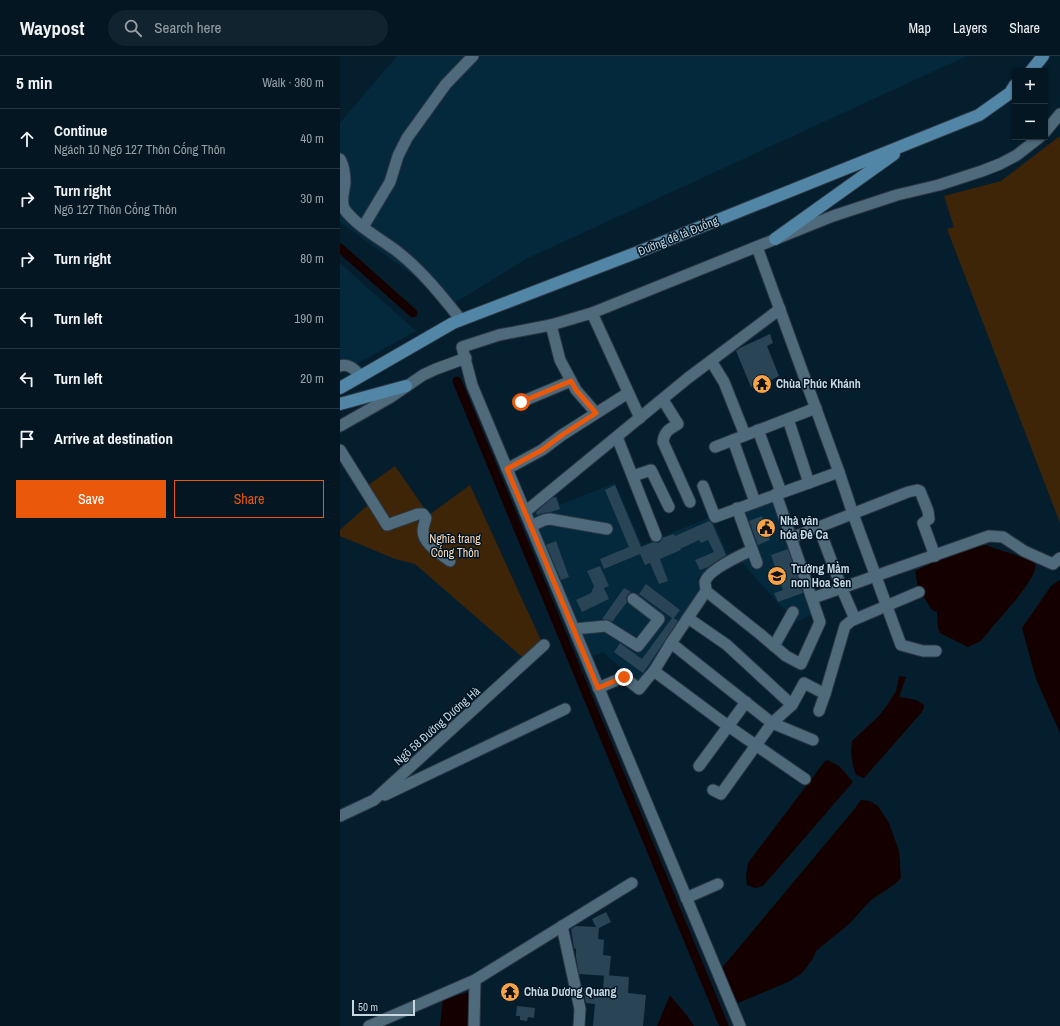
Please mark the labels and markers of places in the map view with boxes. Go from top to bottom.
temple icon: Chùa Phúc Khánh [751,373,773,395]
place label: Chùa Phúc Khánh [776,376,861,392]
place label: Nhà văn hóa Đê Ca [780,513,829,543]
public building icon: Nhà văn hóa Đê Ca [755,517,777,539]
place label: Trường Mầm non Hoa Sen [791,561,851,591]
school or university icon: Trường Mầm non Hoa Sen [766,565,788,587]
temple icon: Chùa Dương Quang [499,981,521,1003]
place label: Chùa Dương Quang [524,984,616,1000]

